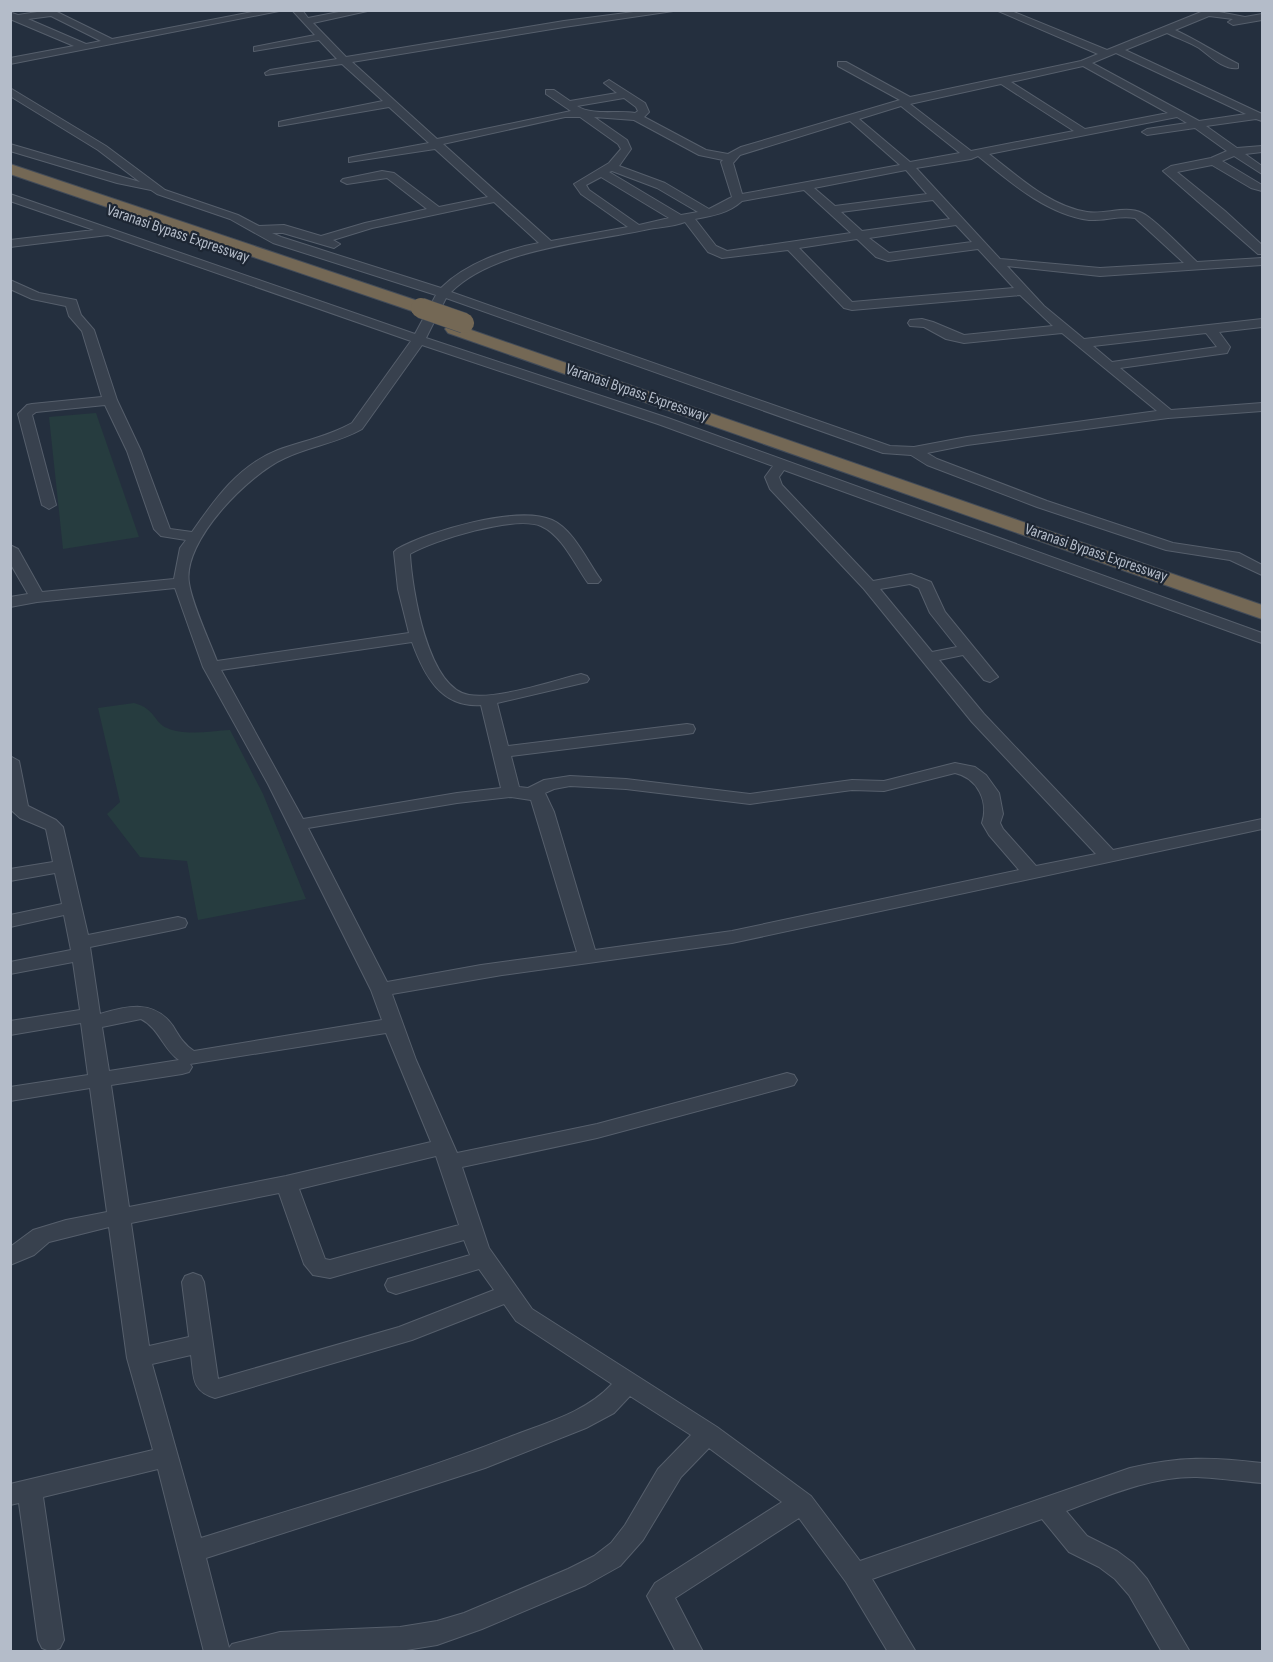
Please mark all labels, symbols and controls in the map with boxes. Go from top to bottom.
street label: Varanasi Bypass Expressway [104,201,252,267]
street label: Varanasi Bypass Expressway [563,360,711,426]
street label: Varanasi Bypass Expressway [1022,520,1170,586]

